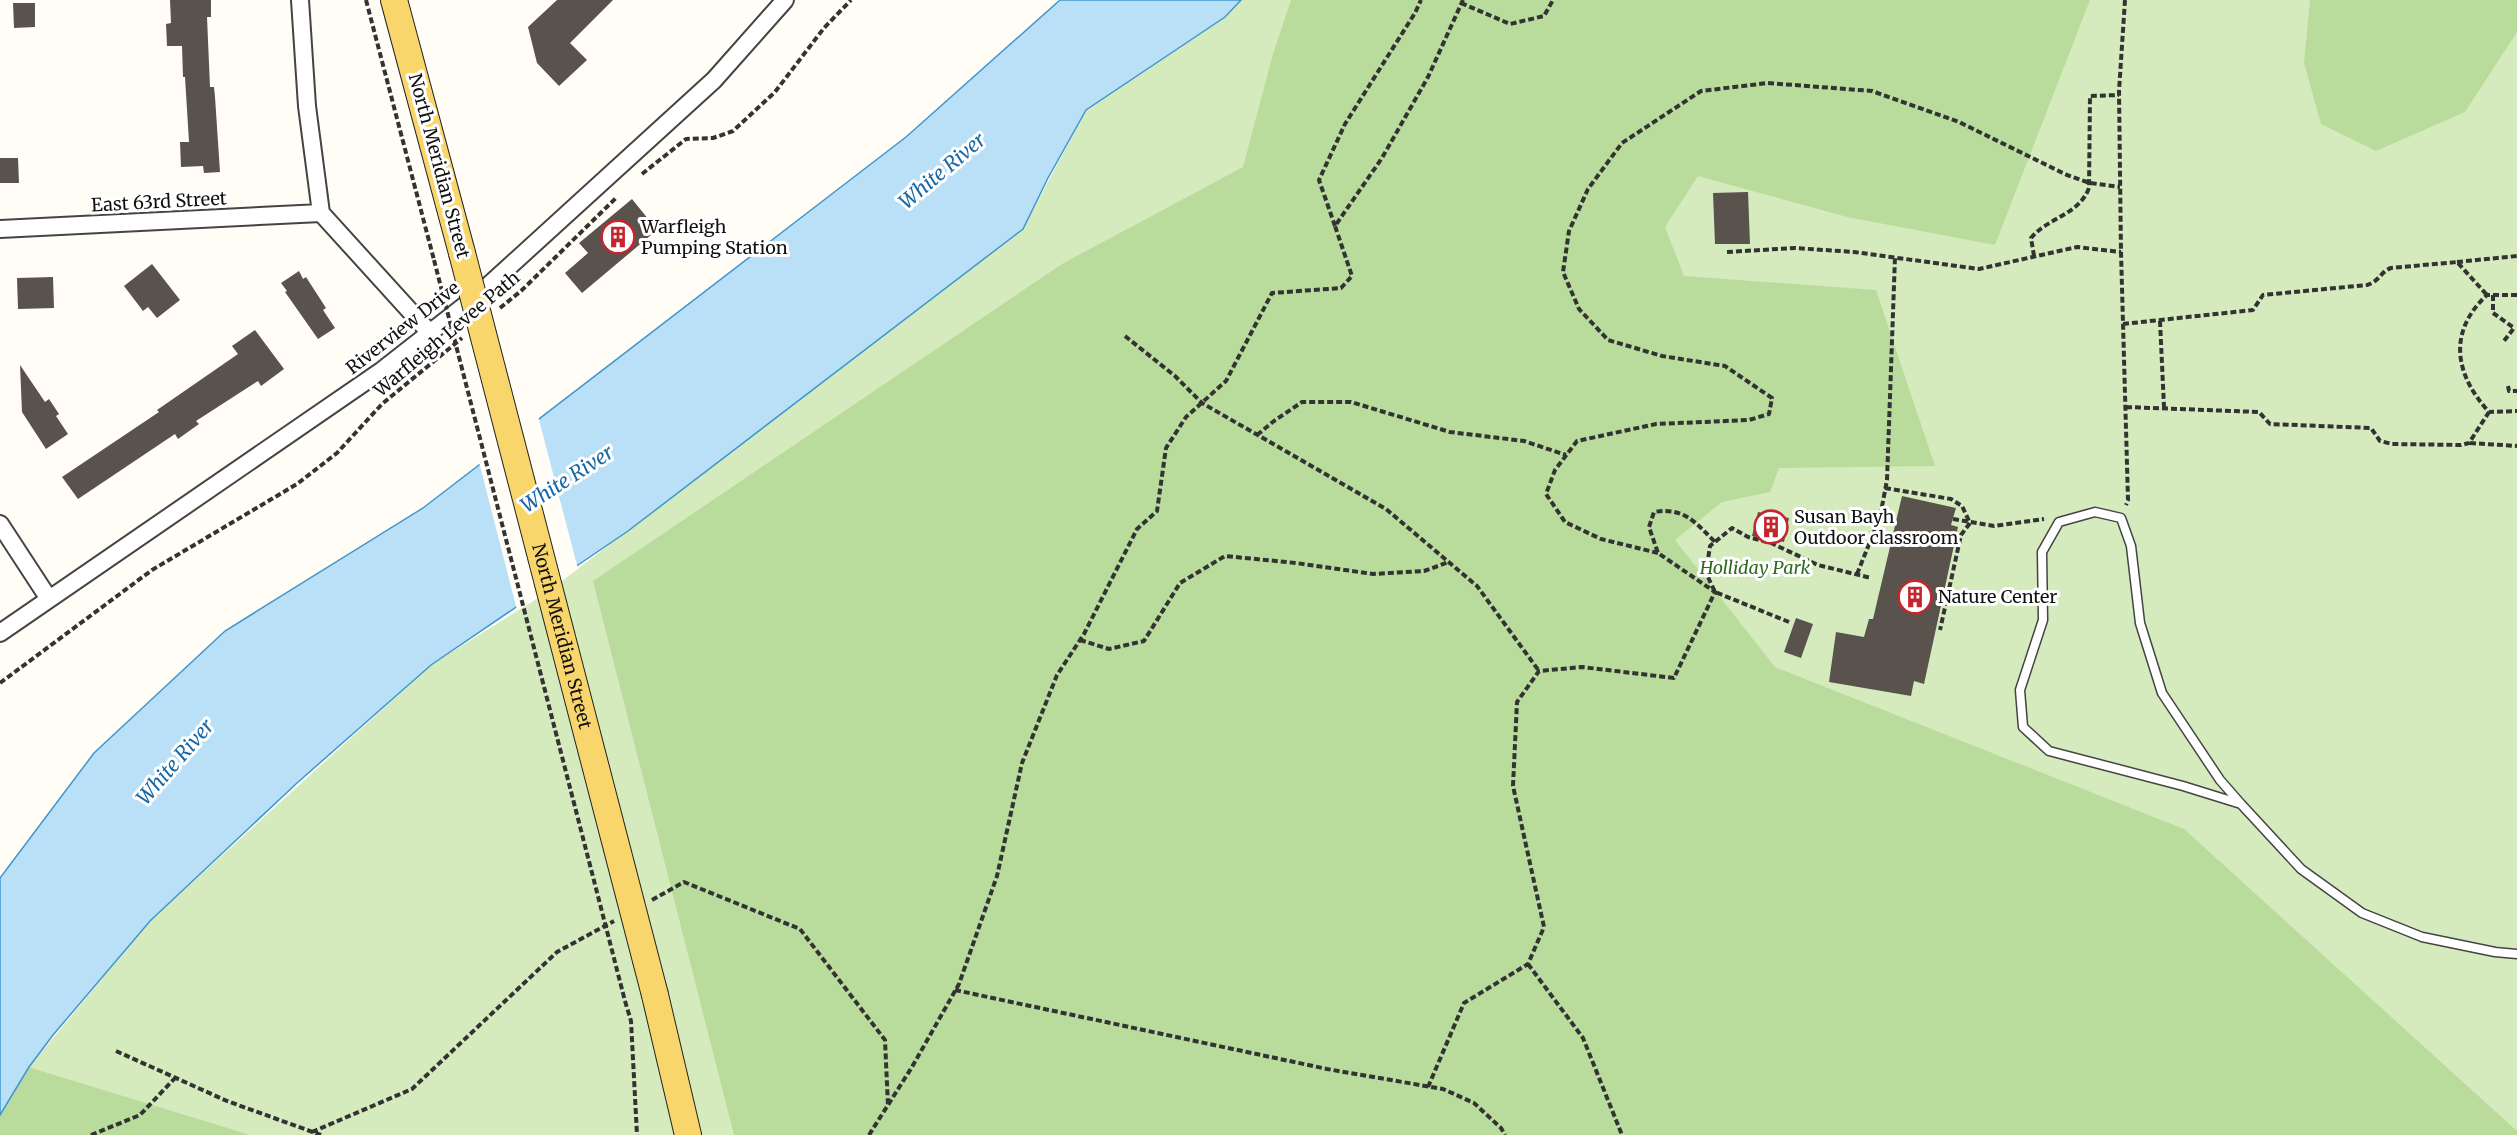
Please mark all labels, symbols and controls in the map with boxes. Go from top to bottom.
street label: North Meridian Street [404,71,475,261]
water label: White River [893,127,991,214]
street label: East 63rd Street [91,186,227,217]
place label: Warfleigh Pumping Station [640,215,788,259]
building icon: Warfleigh Pumping Station [600,219,636,255]
street label: Warfleigh Levee Path [368,266,524,402]
street label: Riverview Drive [341,276,464,379]
water label: White River [516,439,618,518]
place label: Susan Bayh Outdoor classroom [1794,505,1959,549]
building icon: Susan Bayh Outdoor classroom [1753,509,1789,545]
street label: North Meridian Street [527,541,597,731]
park label: Holliday Park [1699,556,1810,579]
building icon: Nature Center [1897,579,1933,615]
place label: Nature Center [1938,585,2057,608]
water label: White River [131,713,219,810]

